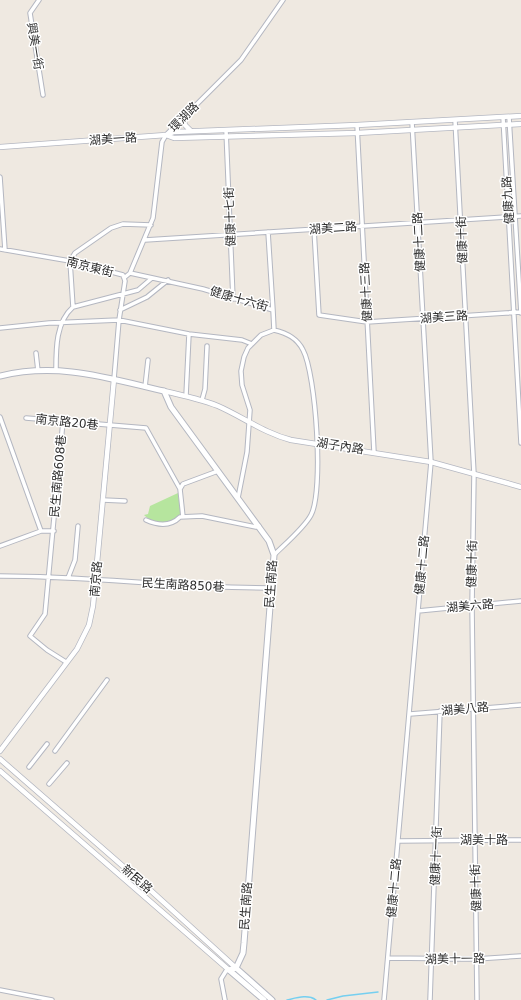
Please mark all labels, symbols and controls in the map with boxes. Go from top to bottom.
street label: 興美一街 [24,21,46,71]
street label: 環湖路 [166,99,202,135]
street label: 湖美一路 [89,130,137,148]
street label: 健康九路 [499,176,517,224]
street label: 健康十七街 [222,187,238,247]
street label: 健康十二路 [410,212,428,272]
street label: 健康十街 [454,216,470,264]
street label: 湖美二路 [309,219,357,237]
street label: 南京東街 [65,254,115,280]
street label: 健康十三路 [357,262,375,322]
street label: 健康十六街 [208,284,270,314]
street label: 湖美三路 [420,308,468,326]
street label: 南京路20巷 [35,412,99,432]
street label: 民生南路608巷 [47,434,69,518]
street label: 湖子內路 [315,435,365,457]
street label: 健康十二路 [412,534,432,596]
street label: 健康十街 [465,540,479,588]
street label: 南京路 [87,560,105,598]
street label: 民生南路 [262,560,280,608]
street label: 民生南路850巷 [141,576,225,594]
street label: 湖美六路 [445,597,495,615]
street label: 湖美八路 [440,700,490,718]
street label: 健康十一街 [428,826,444,886]
street label: 湖美十路 [460,833,508,847]
street label: 健康十二路 [384,857,404,919]
street label: 新民路 [119,862,155,896]
street label: 健康十街 [468,864,484,912]
street label: 民生南路 [237,882,255,930]
street label: 湖美十一路 [425,951,485,967]

